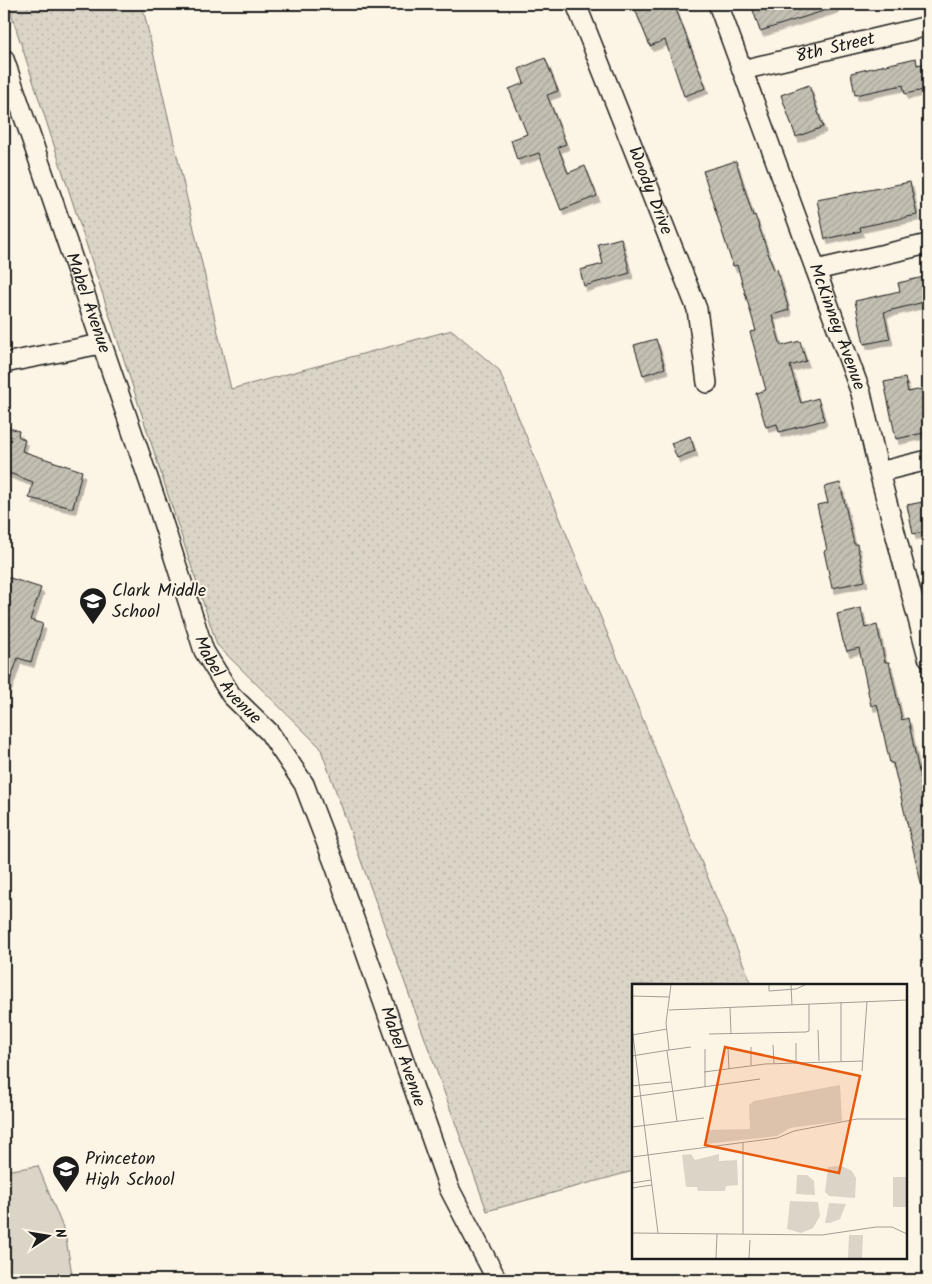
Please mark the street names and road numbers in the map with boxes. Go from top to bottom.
street label: 8th Street [793,24,879,71]
street label: Woody Drive [620,142,681,239]
street label: Mabel Avenue [57,249,119,357]
street label: McKinney Avenue [800,259,873,394]
street label: Mabel Avenue [186,632,268,732]
street label: Mabel Avenue [371,1002,434,1111]

